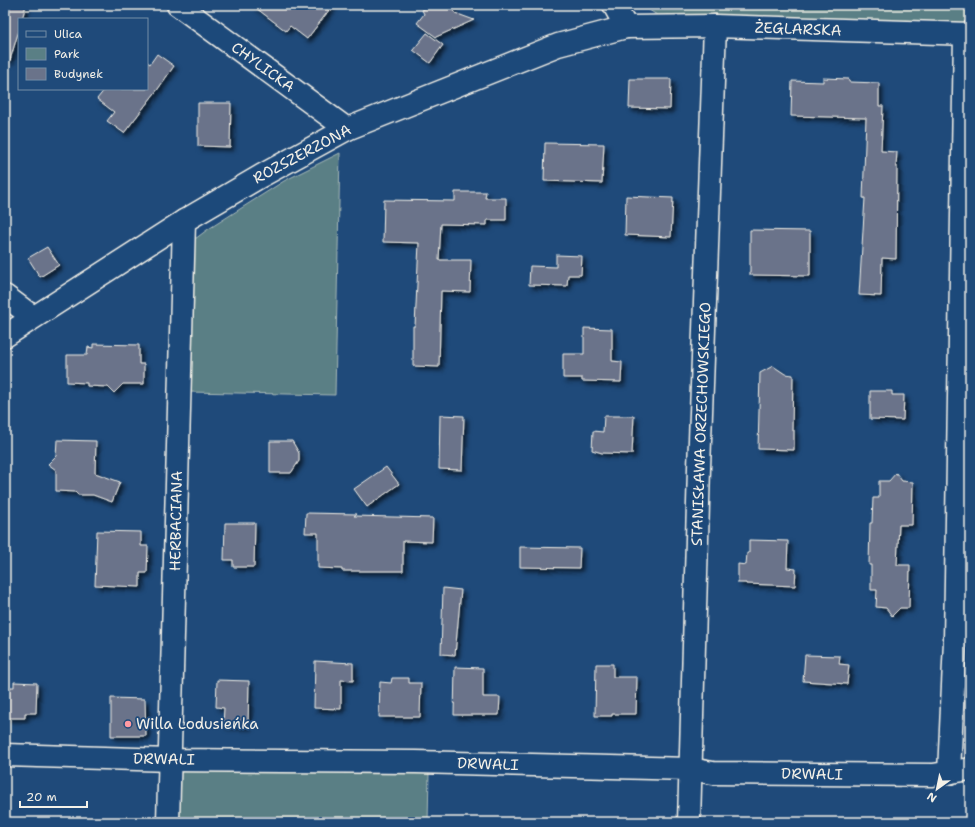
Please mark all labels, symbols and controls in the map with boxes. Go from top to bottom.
street label: ŻEGLARSKA [754,17,842,41]
legend [18,18,148,90]
text: Ulica [54,26,83,42]
street label: CHYLICKA [227,37,299,97]
text: Park [54,46,80,62]
text: Budynek [54,66,103,82]
street label: ROZSZERZONA [249,120,355,188]
street label: STANISŁAWA ORZECHOWSKIEGO [687,302,715,546]
street label: HERBACIANA [165,471,187,571]
place label: Willa Lodusieńka [136,714,259,734]
marker: Willa Lodusieńka [123,719,133,729]
street label: DRWALI [133,748,195,770]
street label: DRWALI [457,753,519,775]
street label: DRWALI [781,763,843,785]
north arrow [917,769,957,809]
scale bar [20,783,87,809]
text: N [924,788,940,806]
text: 20 m [26,789,57,805]

